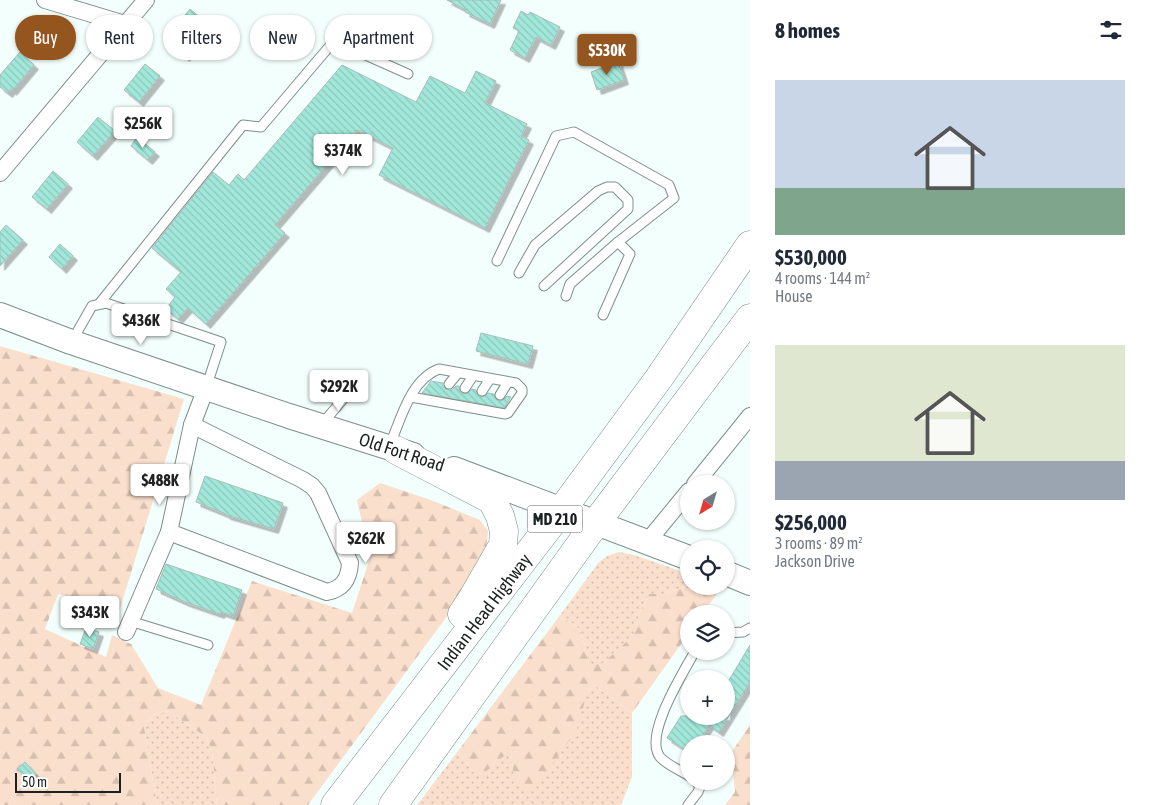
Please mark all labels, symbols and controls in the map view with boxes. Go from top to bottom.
chip: Buy [15,15,76,60]
chip: Rent [86,15,153,60]
chip: Filters [163,15,240,60]
chip: New [250,15,315,60]
chip: Apartment [325,15,432,60]
icon: filters [1097,16,1125,44]
text: 8 homes [775,18,840,42]
pin: $530K [572,34,642,76]
text: $530K [588,41,626,59]
pin: $256K [108,106,178,149]
icon: home [905,113,995,203]
text: $256K [124,114,162,132]
pin: $374K [308,134,378,176]
text: $374K [324,141,362,159]
text: $530,000 [775,245,847,269]
text: 4 rooms · 144 m² [775,269,870,287]
text: House [775,287,812,305]
pin: $436K [106,304,176,346]
text: $436K [122,311,160,329]
pin: $292K [304,370,374,412]
text: $292K [320,377,358,395]
icon: home [905,378,995,468]
street label: Old Fort Road [357,428,447,476]
pin: $488K [125,464,195,506]
text: $488K [141,471,179,489]
north arrow [680,475,735,530]
map controls [680,475,735,790]
road number: MD 210 [528,506,582,532]
text: $256,000 [775,510,847,534]
pin: $262K [331,522,401,564]
text: $262K [347,529,385,547]
text: 3 rooms · 89 m² [775,534,863,552]
button: locate [680,540,735,595]
street label: Indian Head Highway [432,549,535,674]
text: Jackson Drive [775,552,855,570]
pin: $343K [55,596,125,638]
text: $343K [71,603,109,621]
button: layers [680,605,735,660]
button: + [680,670,735,725]
button: − [680,735,735,790]
scale bar [15,770,121,793]
text: 50 m [22,774,47,790]

